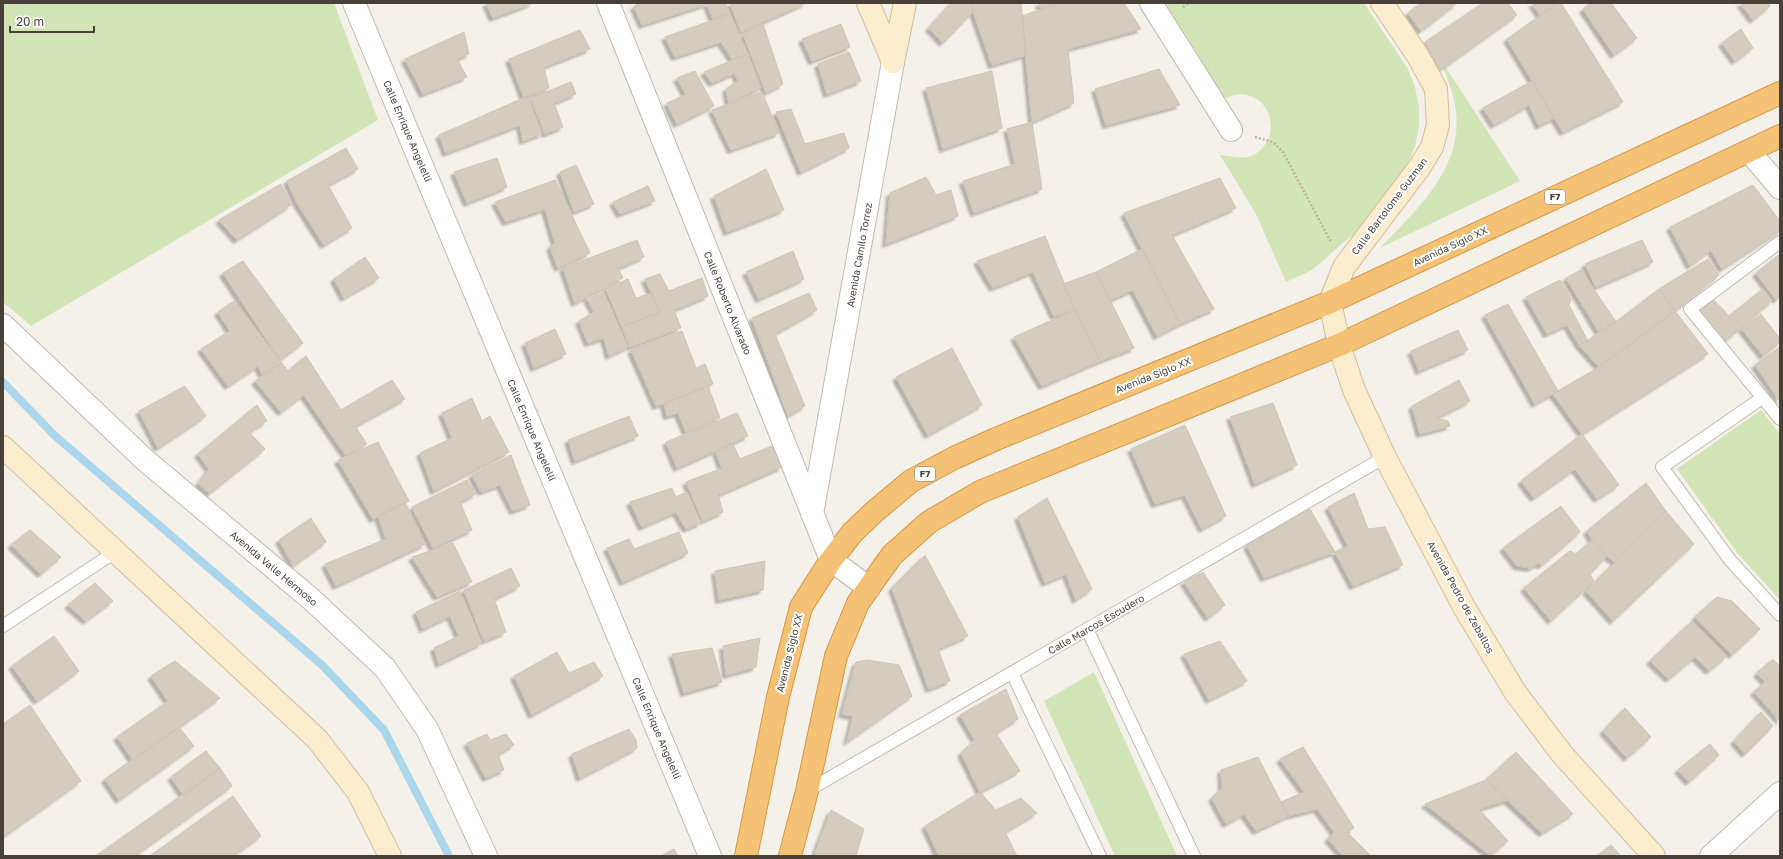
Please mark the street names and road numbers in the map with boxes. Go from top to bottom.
street label: Calle Enrique Angelelli [381,78,435,184]
street label: Calle Bartolome Guzman [1349,155,1429,257]
road number: F7 [1545,190,1565,204]
street label: Avenida Camilo Torrez [844,202,874,308]
street label: Avenida Siglo XX [1411,223,1489,268]
street label: Calle Roberto Alvarado [702,250,754,356]
street label: Avenida Siglo XX [1113,354,1193,396]
street label: Calle Enrique Angelelli [505,377,559,483]
road number: F7 [915,467,935,481]
street label: Avenida Valle Hermoso [228,528,320,608]
street label: Avenida Pedro de Zeballos [1425,539,1497,655]
street label: Calle Marcos Escudero [1046,592,1146,656]
street label: Avenida Siglo XX [773,612,805,694]
street label: Calle Enrique Angelelli [630,675,684,781]

